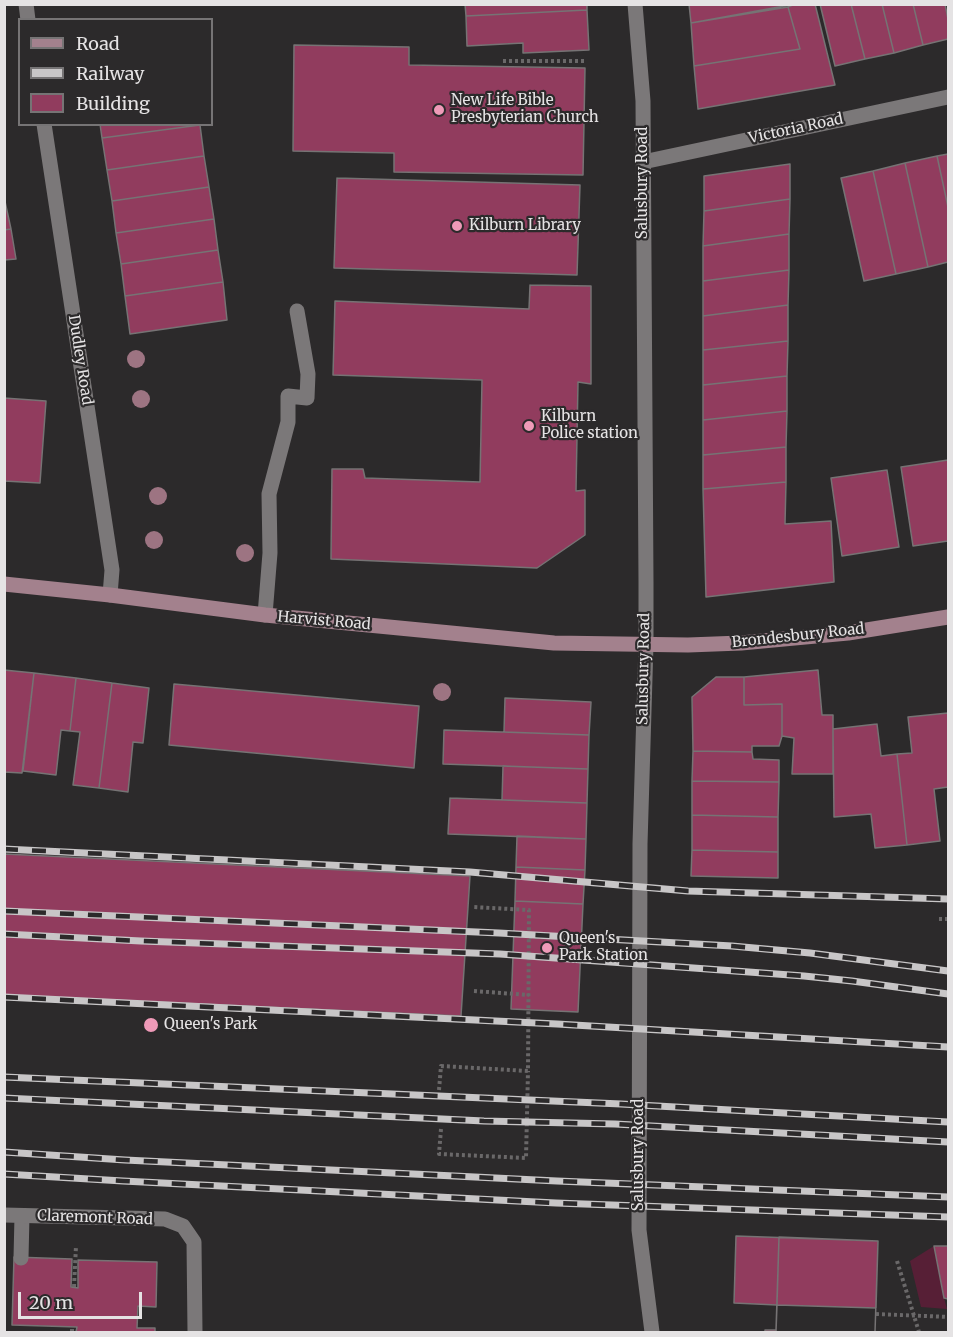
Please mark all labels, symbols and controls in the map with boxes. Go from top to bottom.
legend [18,18,213,126]
text: Road [76,32,120,55]
text: Railway [76,62,144,85]
text: Building [76,92,150,115]
place label: New Life Bible Presbyterian Church [451,92,599,127]
marker: New Life Bible Presbyterian Church [432,103,446,117]
street label: Victoria Road [747,110,845,148]
street label: Salusbury Road [634,127,652,239]
place label: Kilburn Library [469,217,581,235]
marker: Kilburn Library [450,219,464,233]
street label: Dudley Road [64,314,96,406]
place label: Kilburn Police station [541,408,638,443]
marker: Kilburn Police station [522,419,536,433]
street label: Harvist Road [277,608,371,634]
street label: Salusbury Road [634,613,654,725]
street label: Brondesbury Road [731,620,865,652]
place label: Queen's Park Station [559,930,648,965]
marker: Queen's Park Station [540,941,554,955]
marker: Queen's Park [142,1016,160,1034]
place label: Queen's Park [164,1016,257,1034]
street label: Salusbury Road [630,1099,648,1211]
street label: Claremont Road [37,1207,153,1229]
scale bar [21,1280,146,1318]
text: 20 m [29,1291,73,1314]

